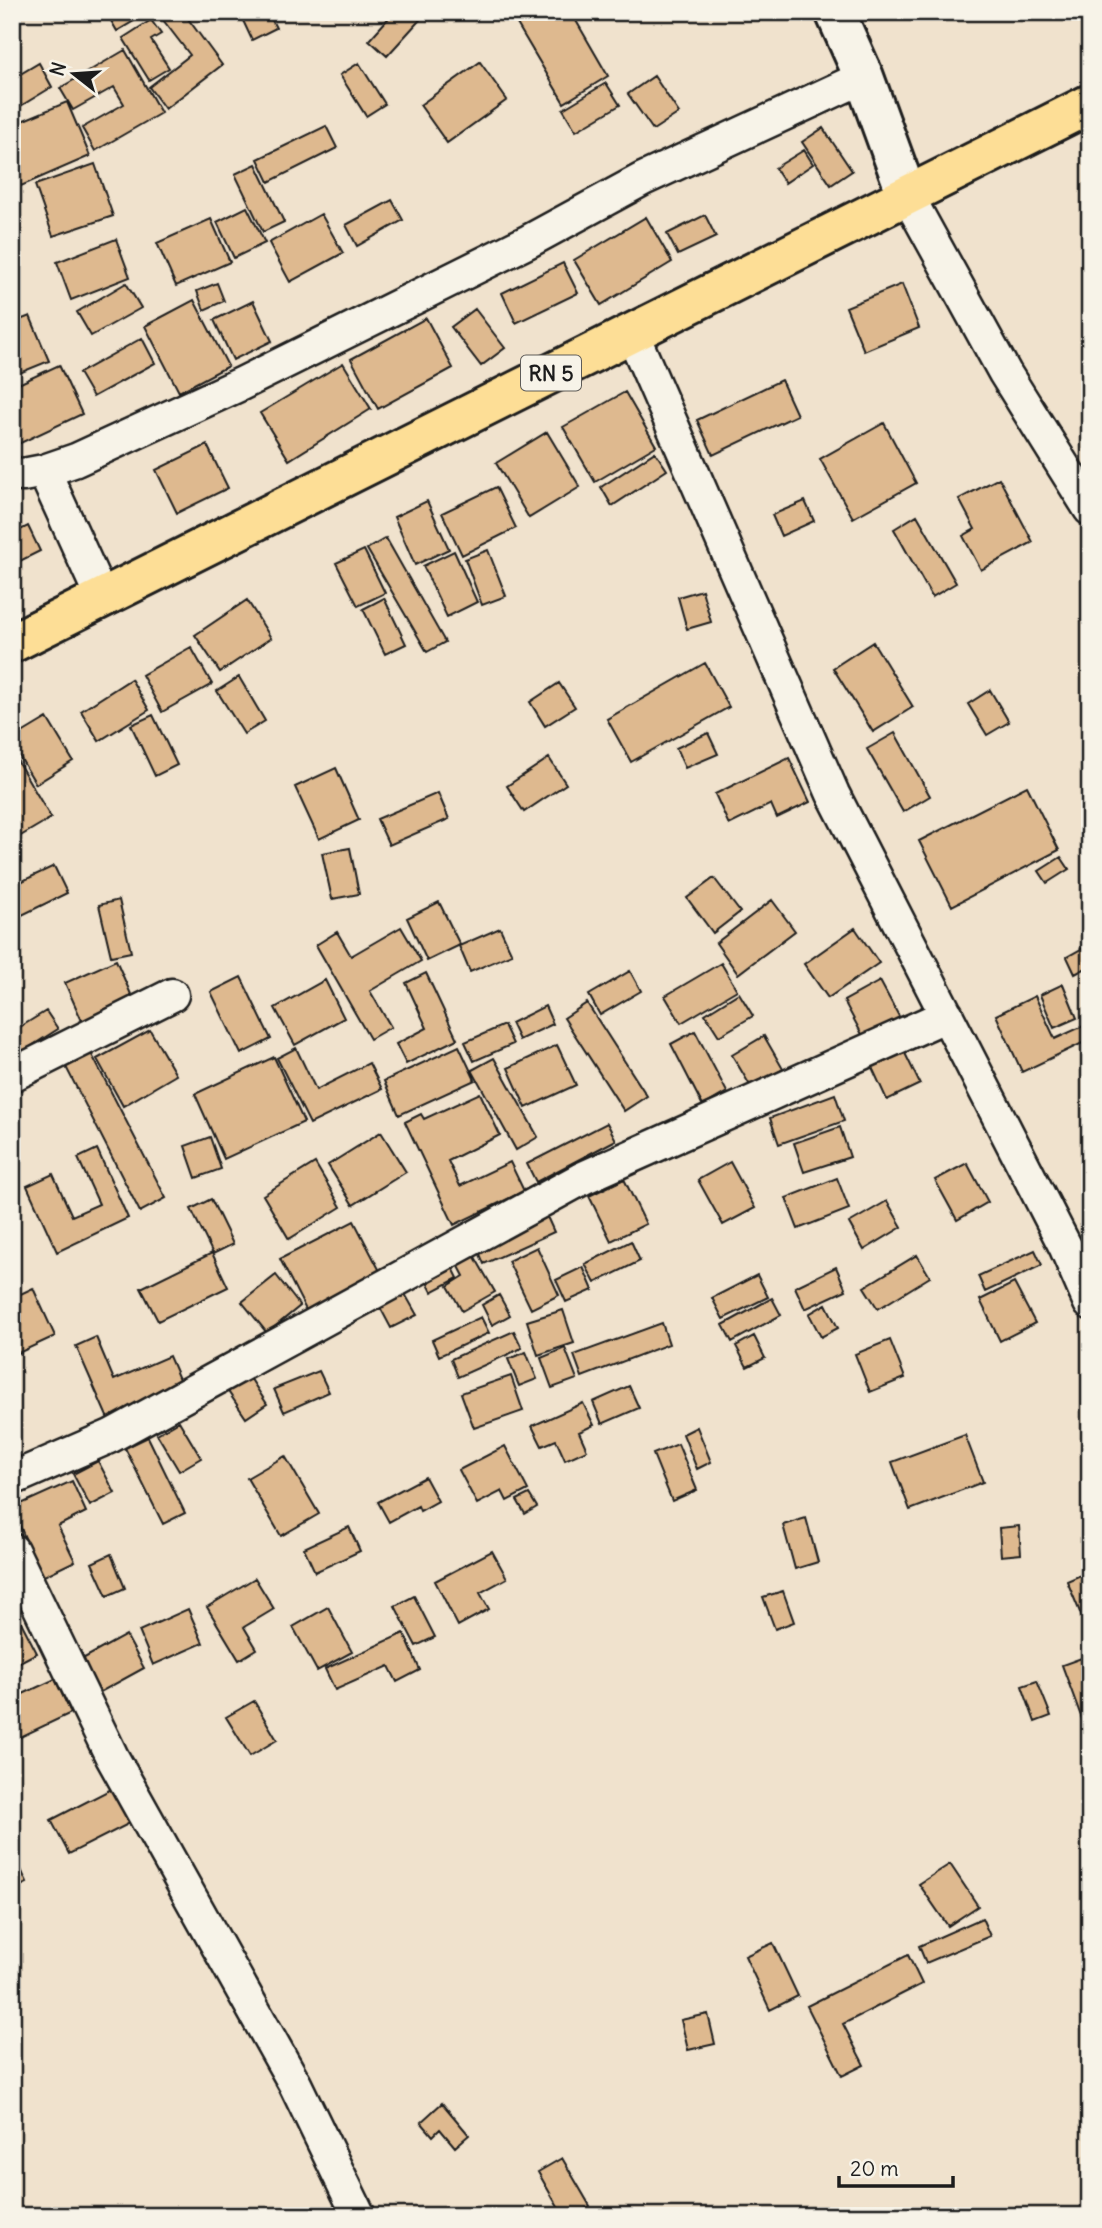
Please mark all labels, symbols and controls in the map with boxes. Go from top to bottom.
north arrow [38,38,108,108]
text: N [44,59,71,79]
road number: RN 5 [521,356,581,390]
scale bar [839,2144,953,2188]
text: 20 m [850,2155,899,2182]

